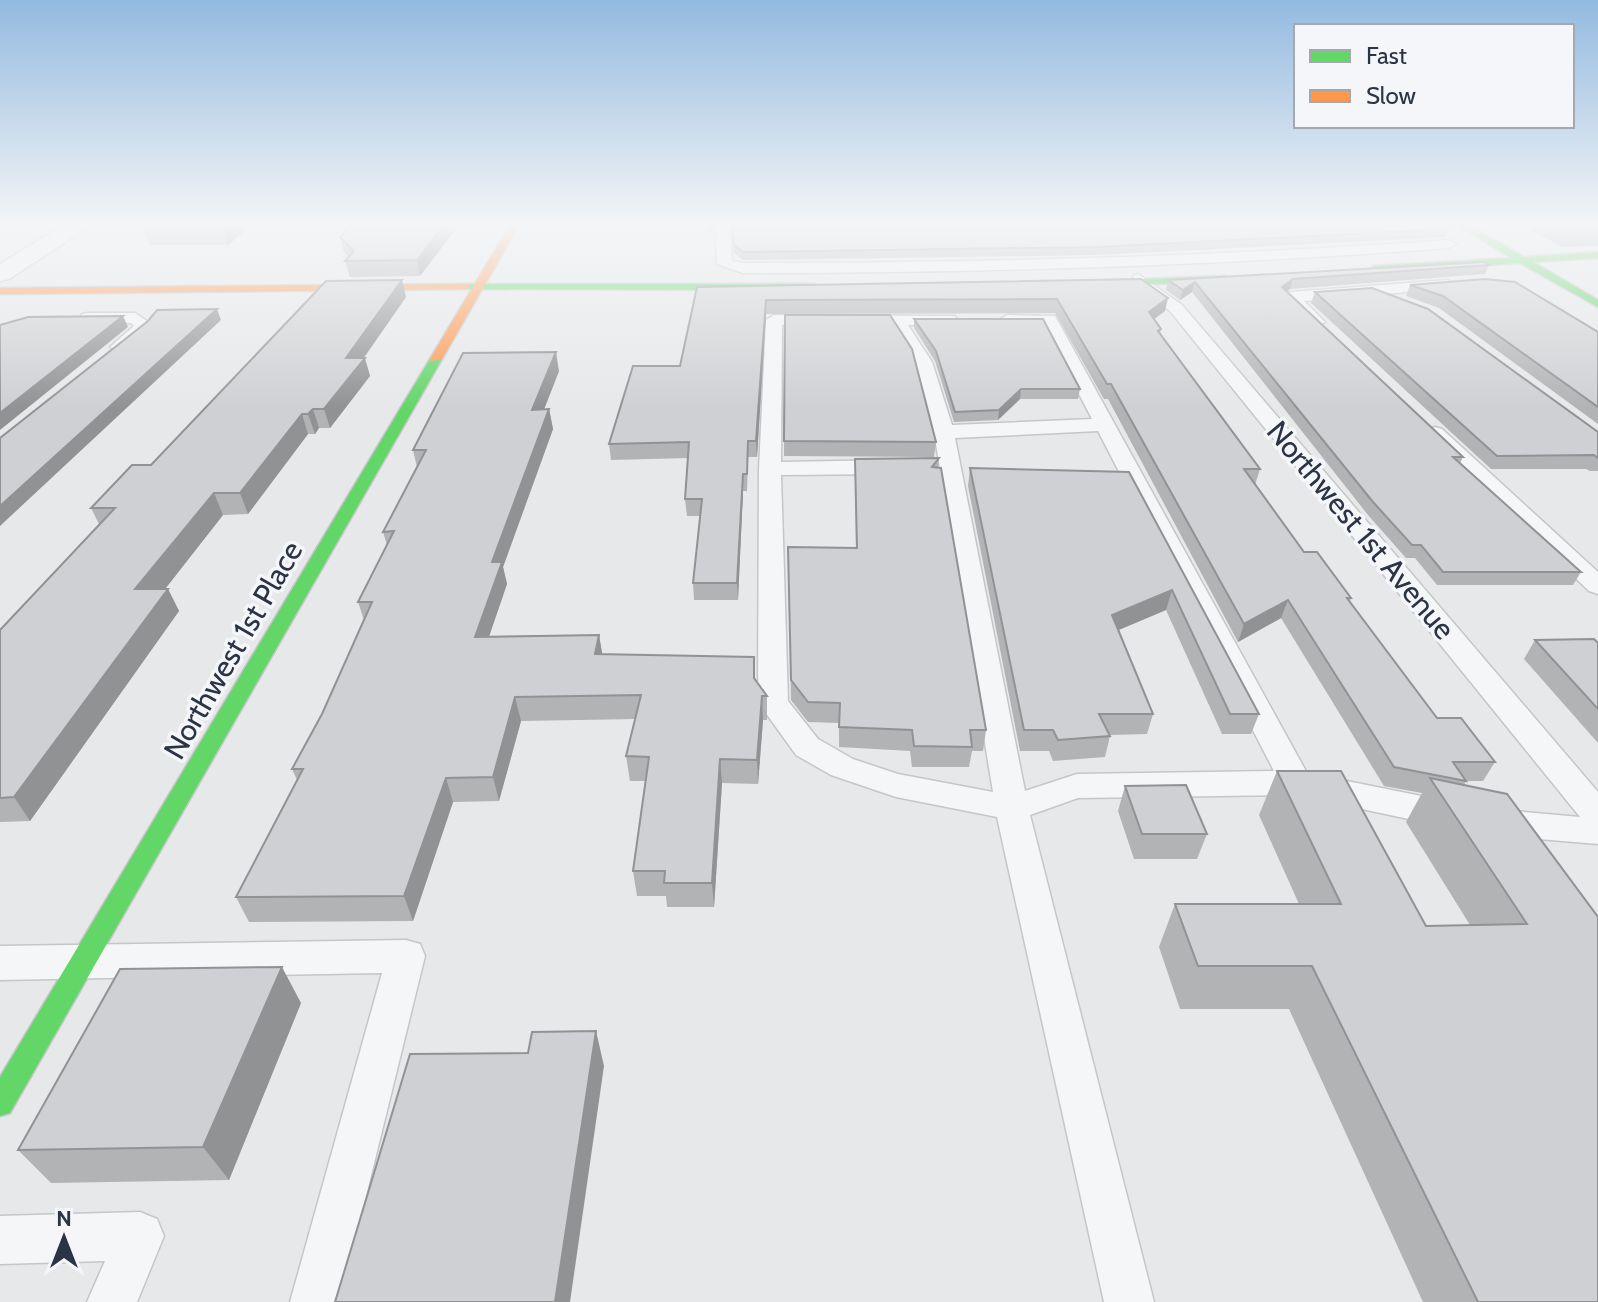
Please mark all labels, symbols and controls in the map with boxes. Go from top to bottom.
legend [1294,24,1574,128]
text: Fast [1366,41,1407,70]
text: Slow [1366,81,1416,110]
street label: Northwest 1st Avenue [1259,413,1463,647]
street label: Northwest 1st Place [156,534,310,766]
north arrow [24,1198,104,1278]
text: N [56,1205,72,1232]

